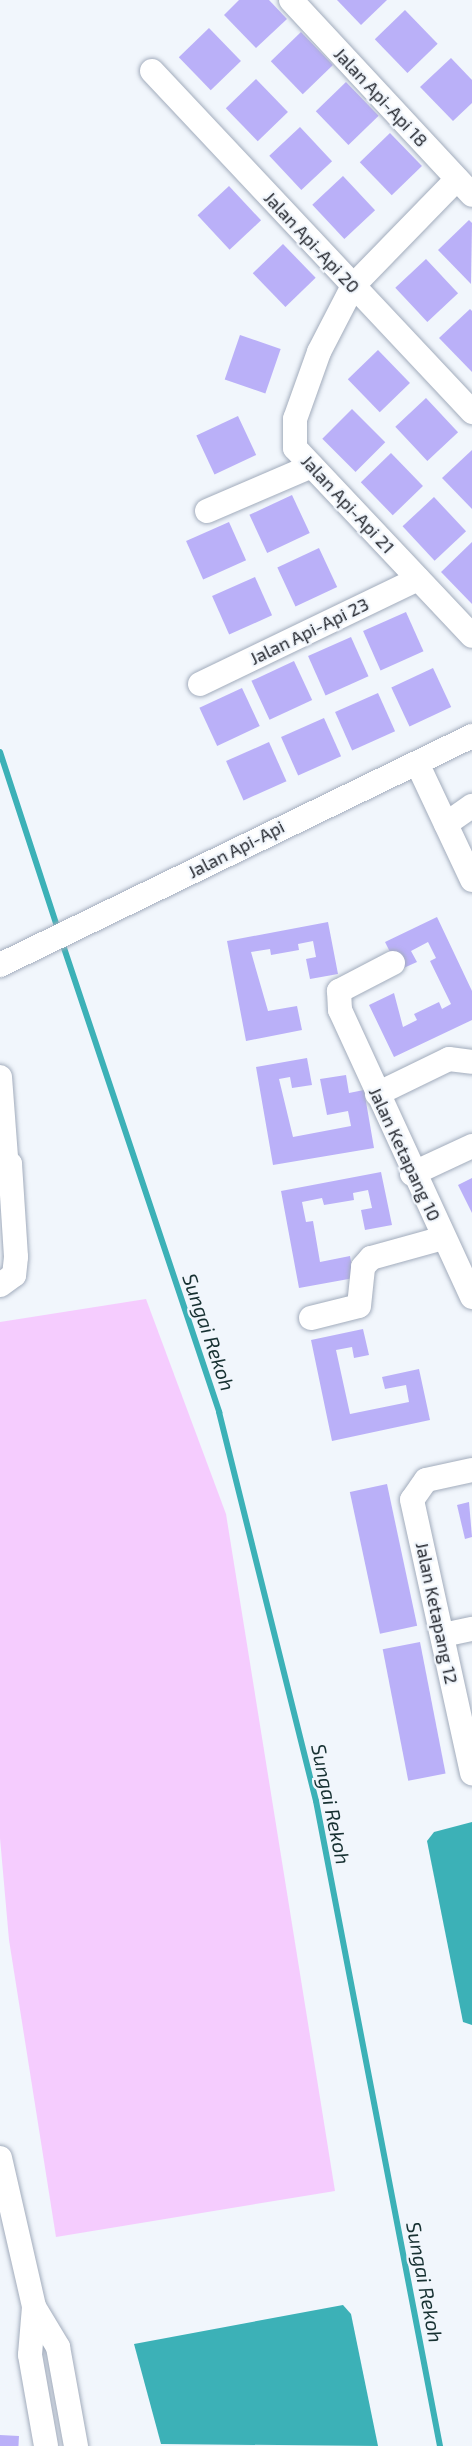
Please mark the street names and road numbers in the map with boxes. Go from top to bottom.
street label: Jalan Api-Api 18 [329,43,433,151]
street label: Jalan Api-Api 20 [259,187,365,297]
street label: Jalan Api-Api 21 [297,450,399,558]
street label: Jalan Api-Api 23 [246,593,372,669]
street label: Jalan Api-Api [184,815,288,883]
street label: Jalan Ketapang 10 [364,1084,446,1224]
street label: Jalan Ketapang 12 [411,1540,463,1686]

